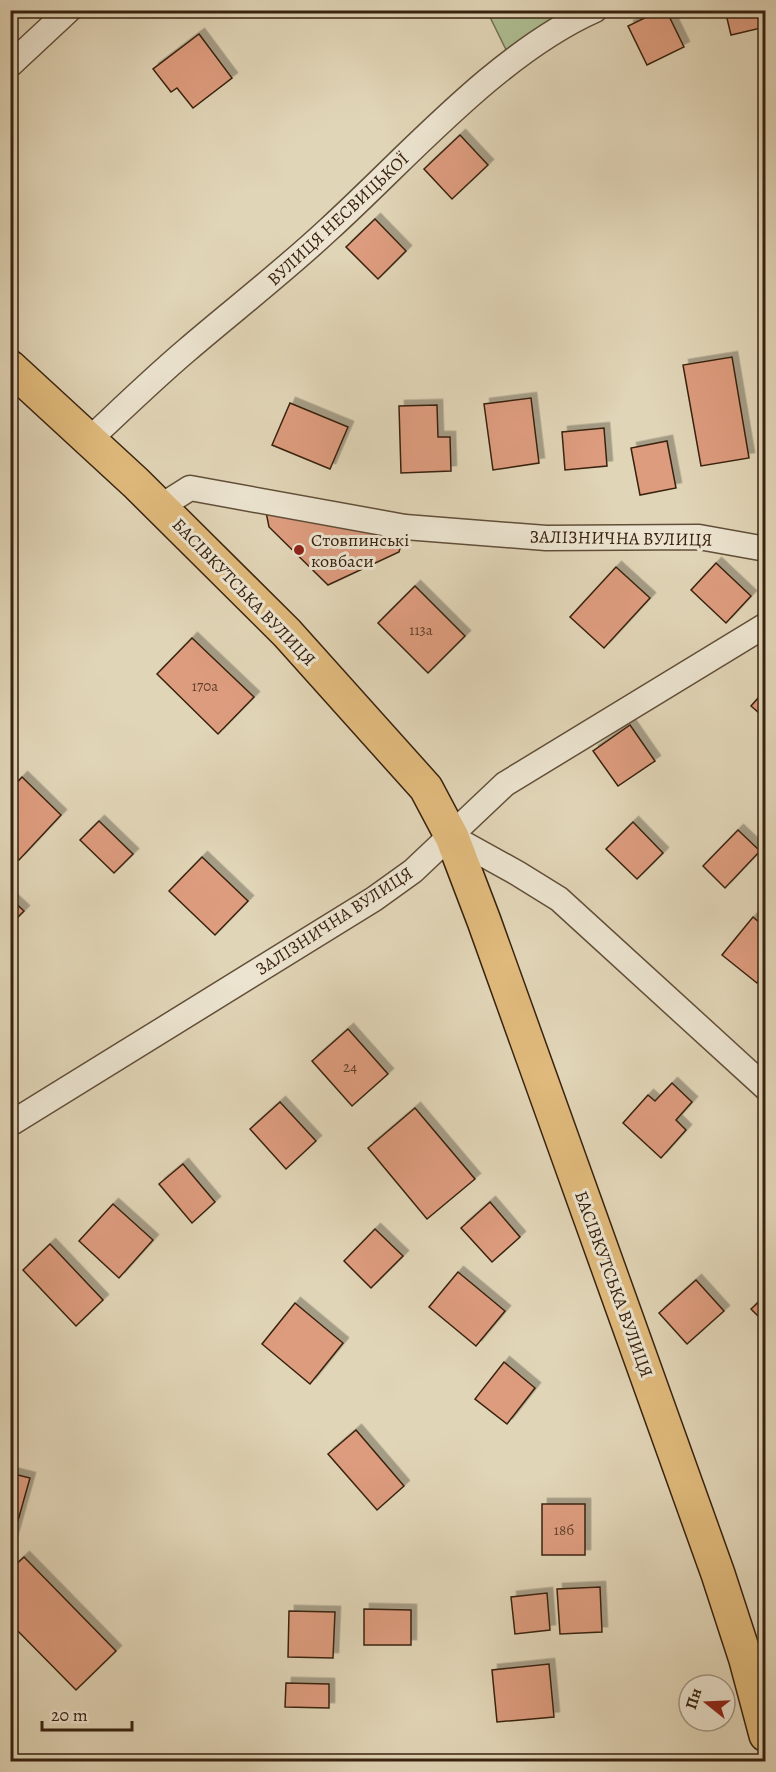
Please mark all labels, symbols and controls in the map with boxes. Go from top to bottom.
street label: ВУЛИЦЯ НЕСВИЦЬКОЇ [262,147,414,291]
street label: БАСІВКУТСЬКА ВУЛИЦЯ [167,513,321,671]
street label: ЗАЛІЗНИЧНА ВУЛИЦЯ [529,524,713,552]
place label: Стовпинські ковбаси [311,528,409,573]
marker: Стовпинські ковбаси [292,543,306,557]
house number: 113а [409,620,433,640]
house number: 170а [192,676,218,696]
street label: ЗАЛІЗНИЧНА ВУЛИЦЯ [251,861,417,981]
house number: 24 [343,1057,357,1077]
street label: БАСІВКУТСЬКА ВУЛИЦЯ [569,1187,659,1381]
house number: 18б [554,1520,574,1540]
north arrow [677,1673,737,1733]
text: Пн [680,1685,707,1712]
scale bar [42,1694,132,1732]
text: 20 m [51,1703,88,1727]

